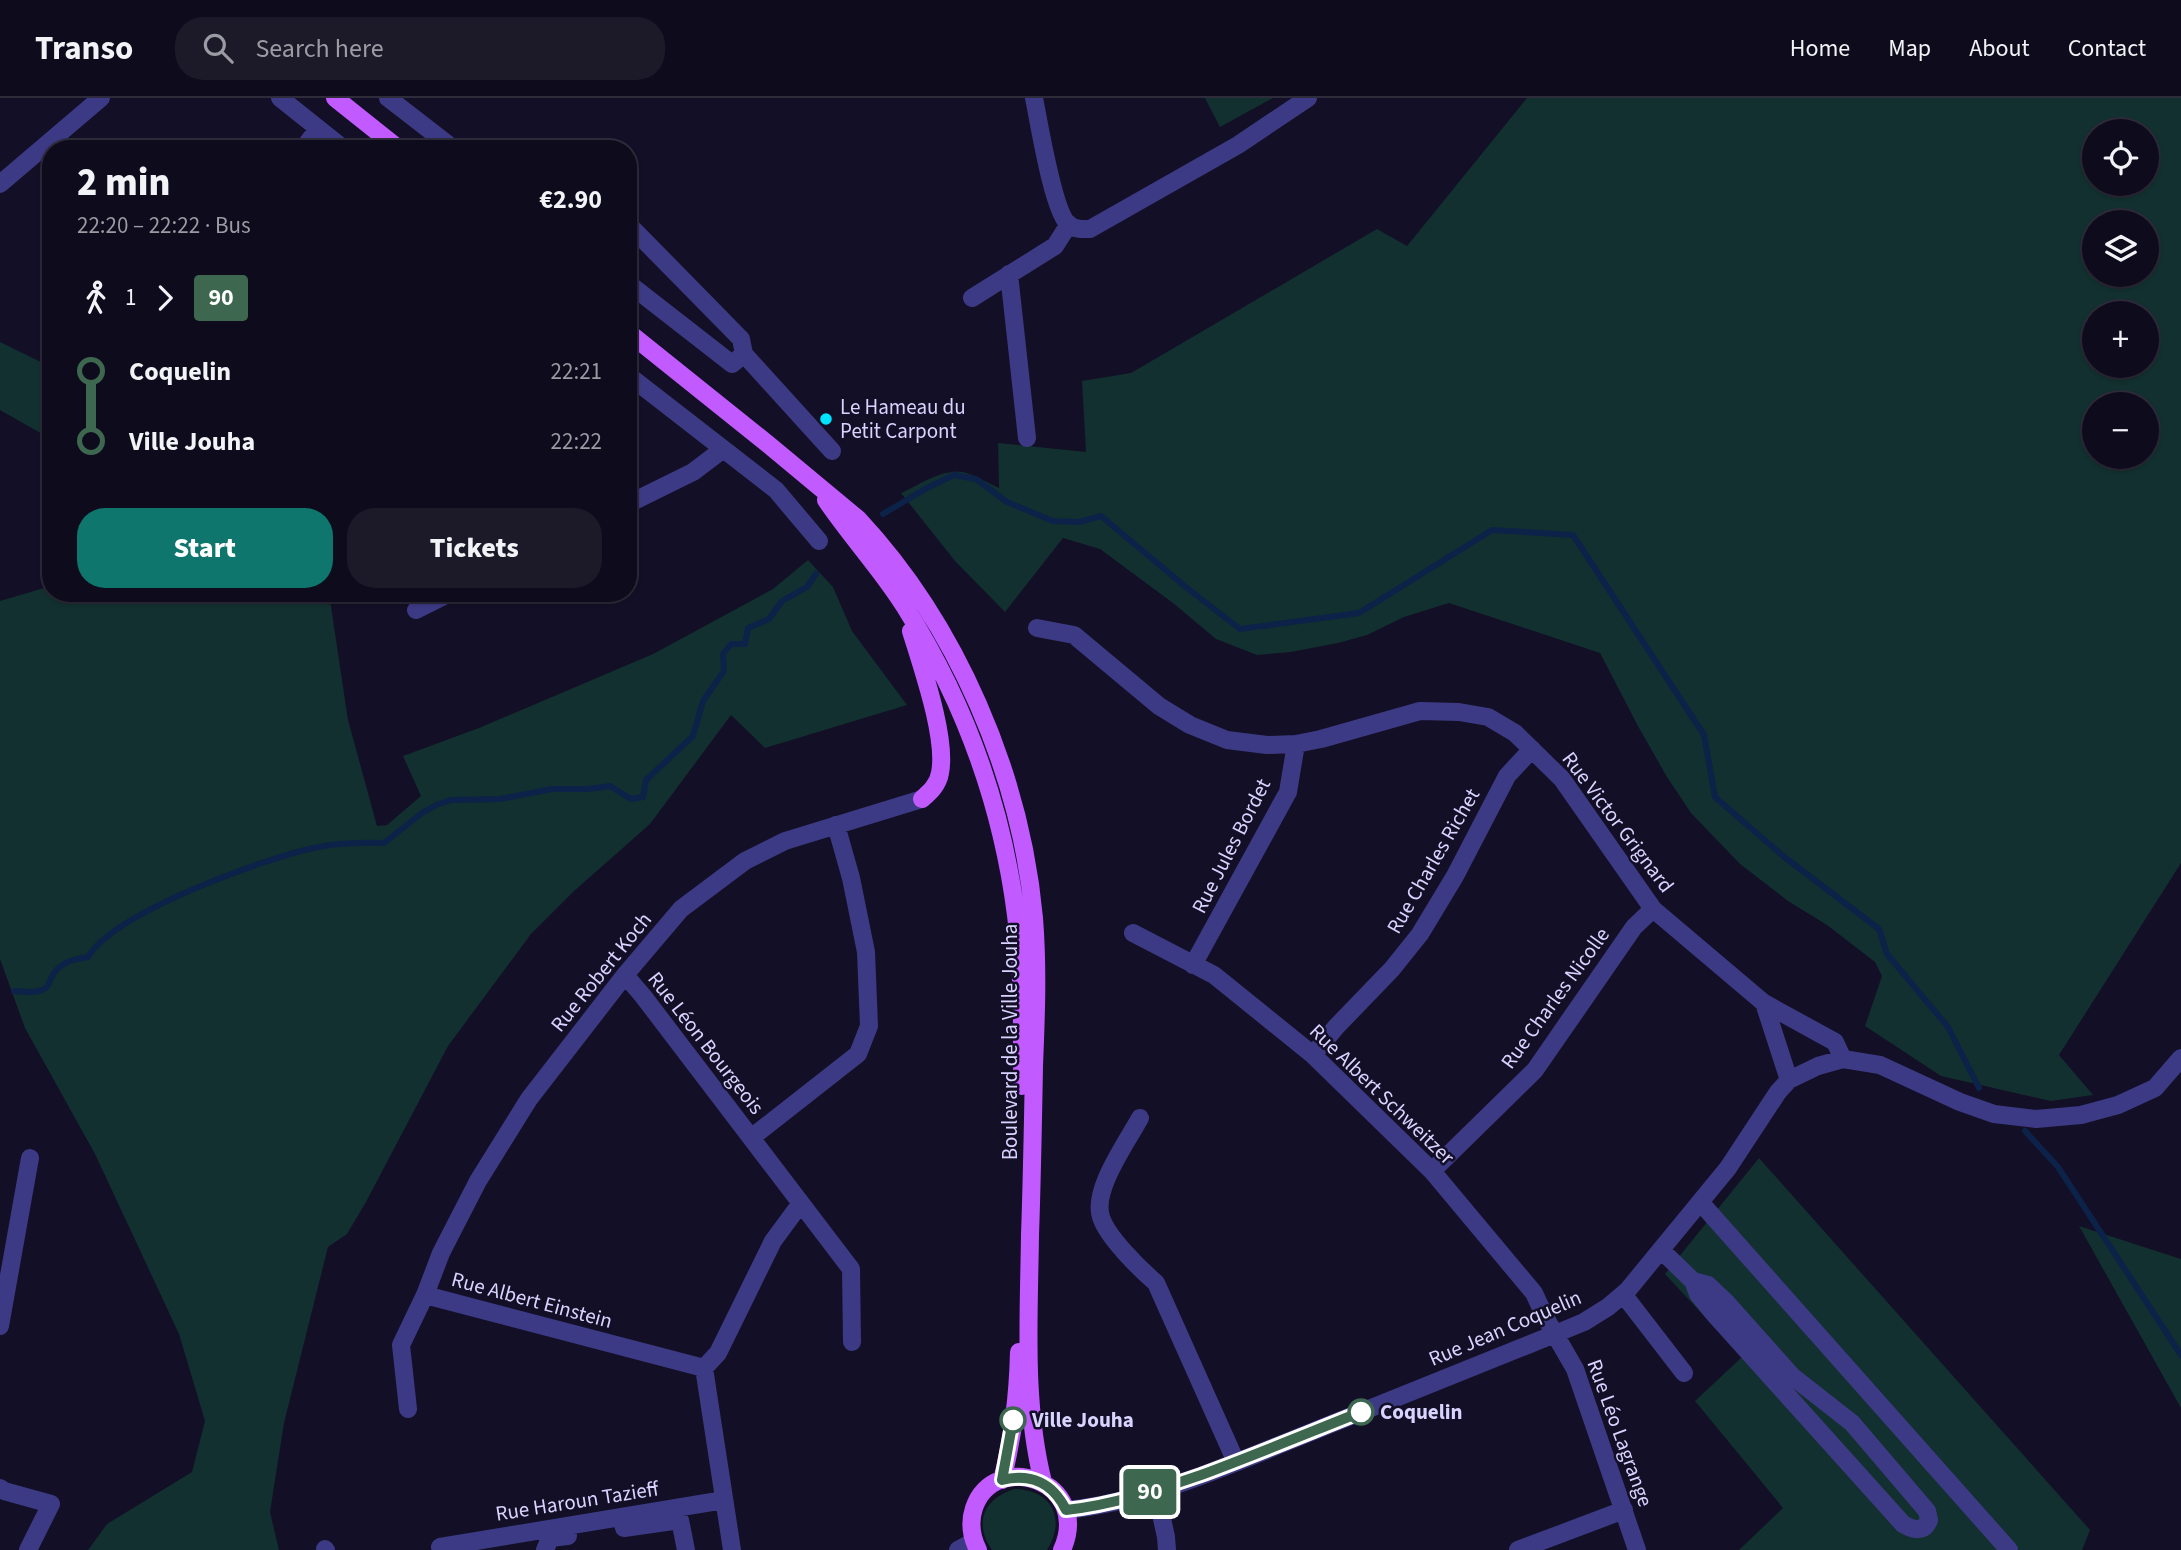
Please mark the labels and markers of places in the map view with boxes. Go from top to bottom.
place label: Le Hameau du Petit Carpont [840,392,966,446]
marker: Le Hameau du Petit Carpont [818,411,834,427]
place label: Coquelin [1380,1397,1463,1427]
marker: Coquelin [1348,1399,1374,1425]
place label: Ville Jouha [1031,1405,1134,1435]
marker: Ville Jouha [1000,1407,1026,1433]

